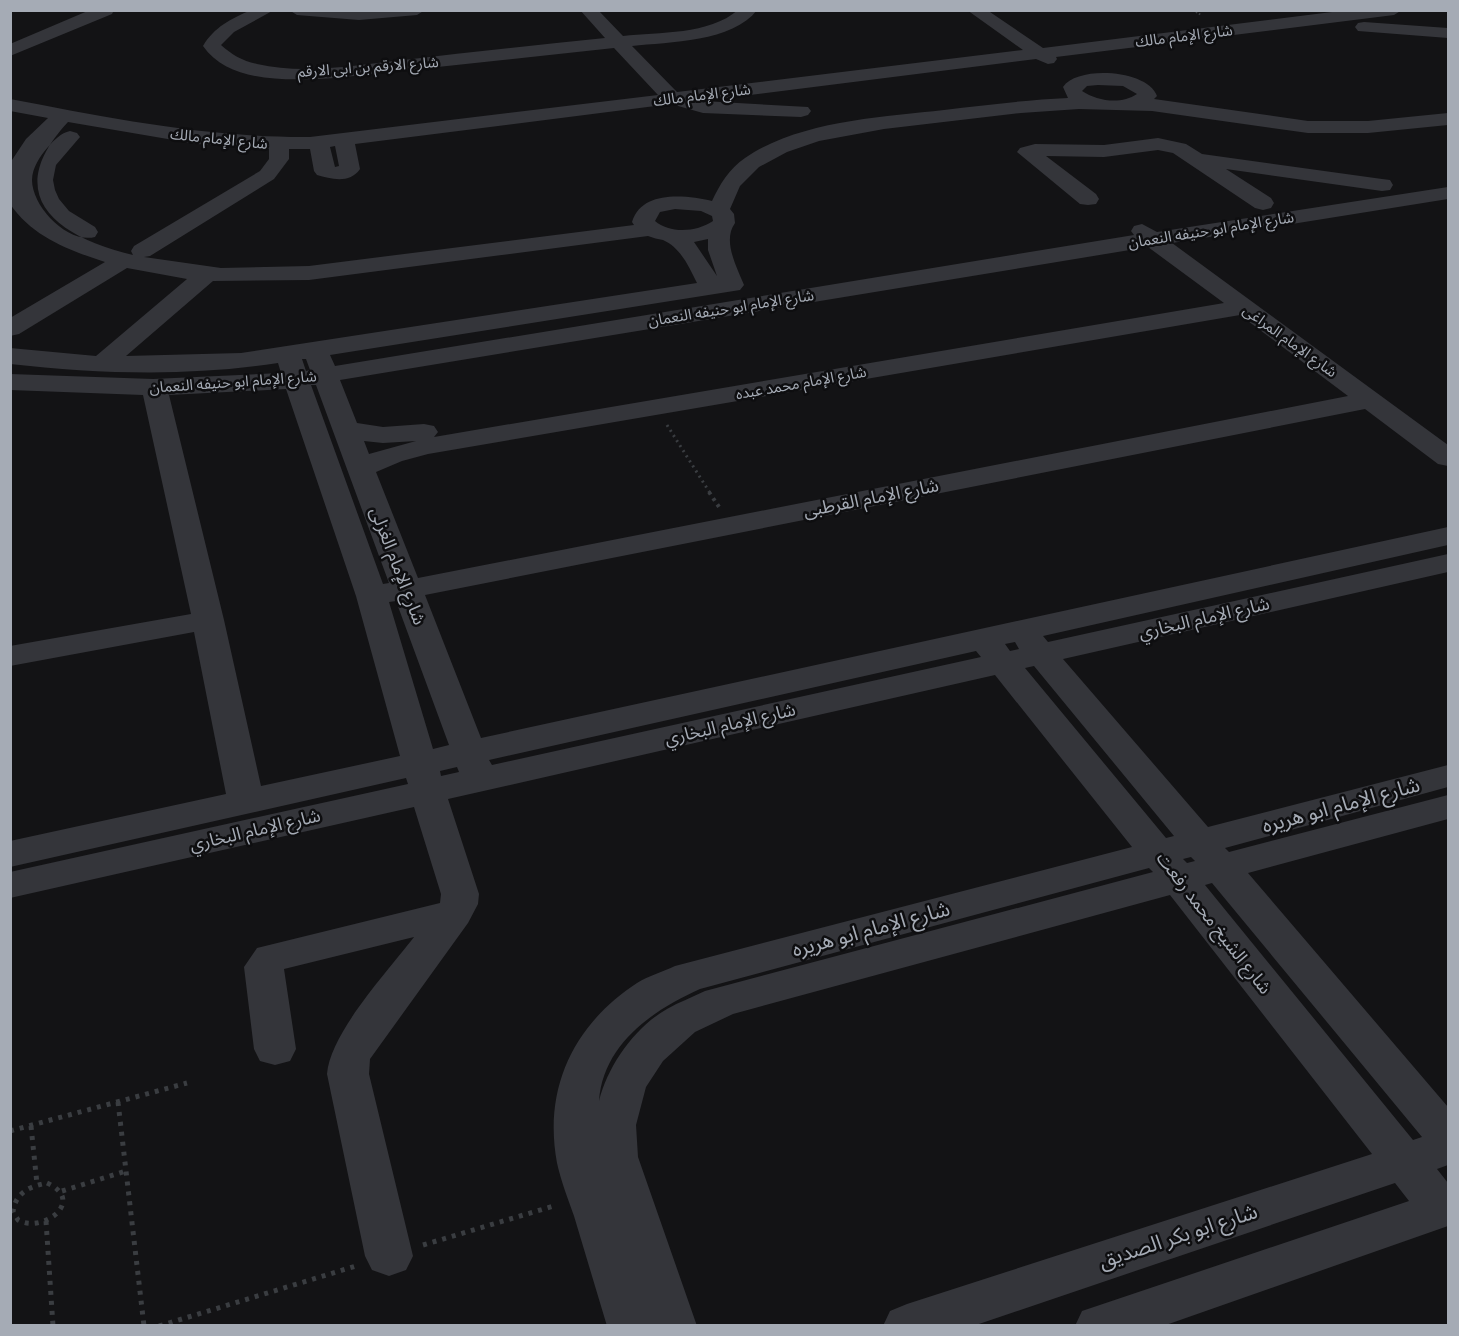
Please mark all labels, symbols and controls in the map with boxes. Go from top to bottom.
street label: شارع الإمام مالك [1134,21,1234,54]
street label: شارع الارقم بن ابى الارقم [297,53,440,84]
street label: شارع الإمام مالك [652,80,752,113]
street label: شارع الإمام مالك [169,125,269,156]
street label: شارع الإمام ابو حنيفه النعمان [1127,208,1296,255]
street label: شارع الإمام ابو حنيفه النعمان [647,286,816,333]
street label: شارع الإمام المراغى [1238,301,1341,384]
street label: شارع الإمام محمد عبده [734,363,868,406]
street label: شارع الإمام ابو حنيفه النعمان [149,367,318,400]
street label: شارع الإمام القرطبى [801,474,941,525]
street label: شارع الإمام الغزلى [363,504,431,629]
street label: شارع الإمام البخاري [1136,592,1272,647]
street label: شارع الإمام البخاري [662,698,798,753]
street label: شارع الإمام ابو هريره [1259,772,1424,841]
street label: شارع الإمام البخاري [187,804,323,859]
street label: شارع الشيخ محمد رفعت [1149,848,1276,1000]
street label: شارع الإمام ابو هريره [789,896,954,965]
street label: شارع ابو بكر الصديق [1096,1199,1261,1276]

